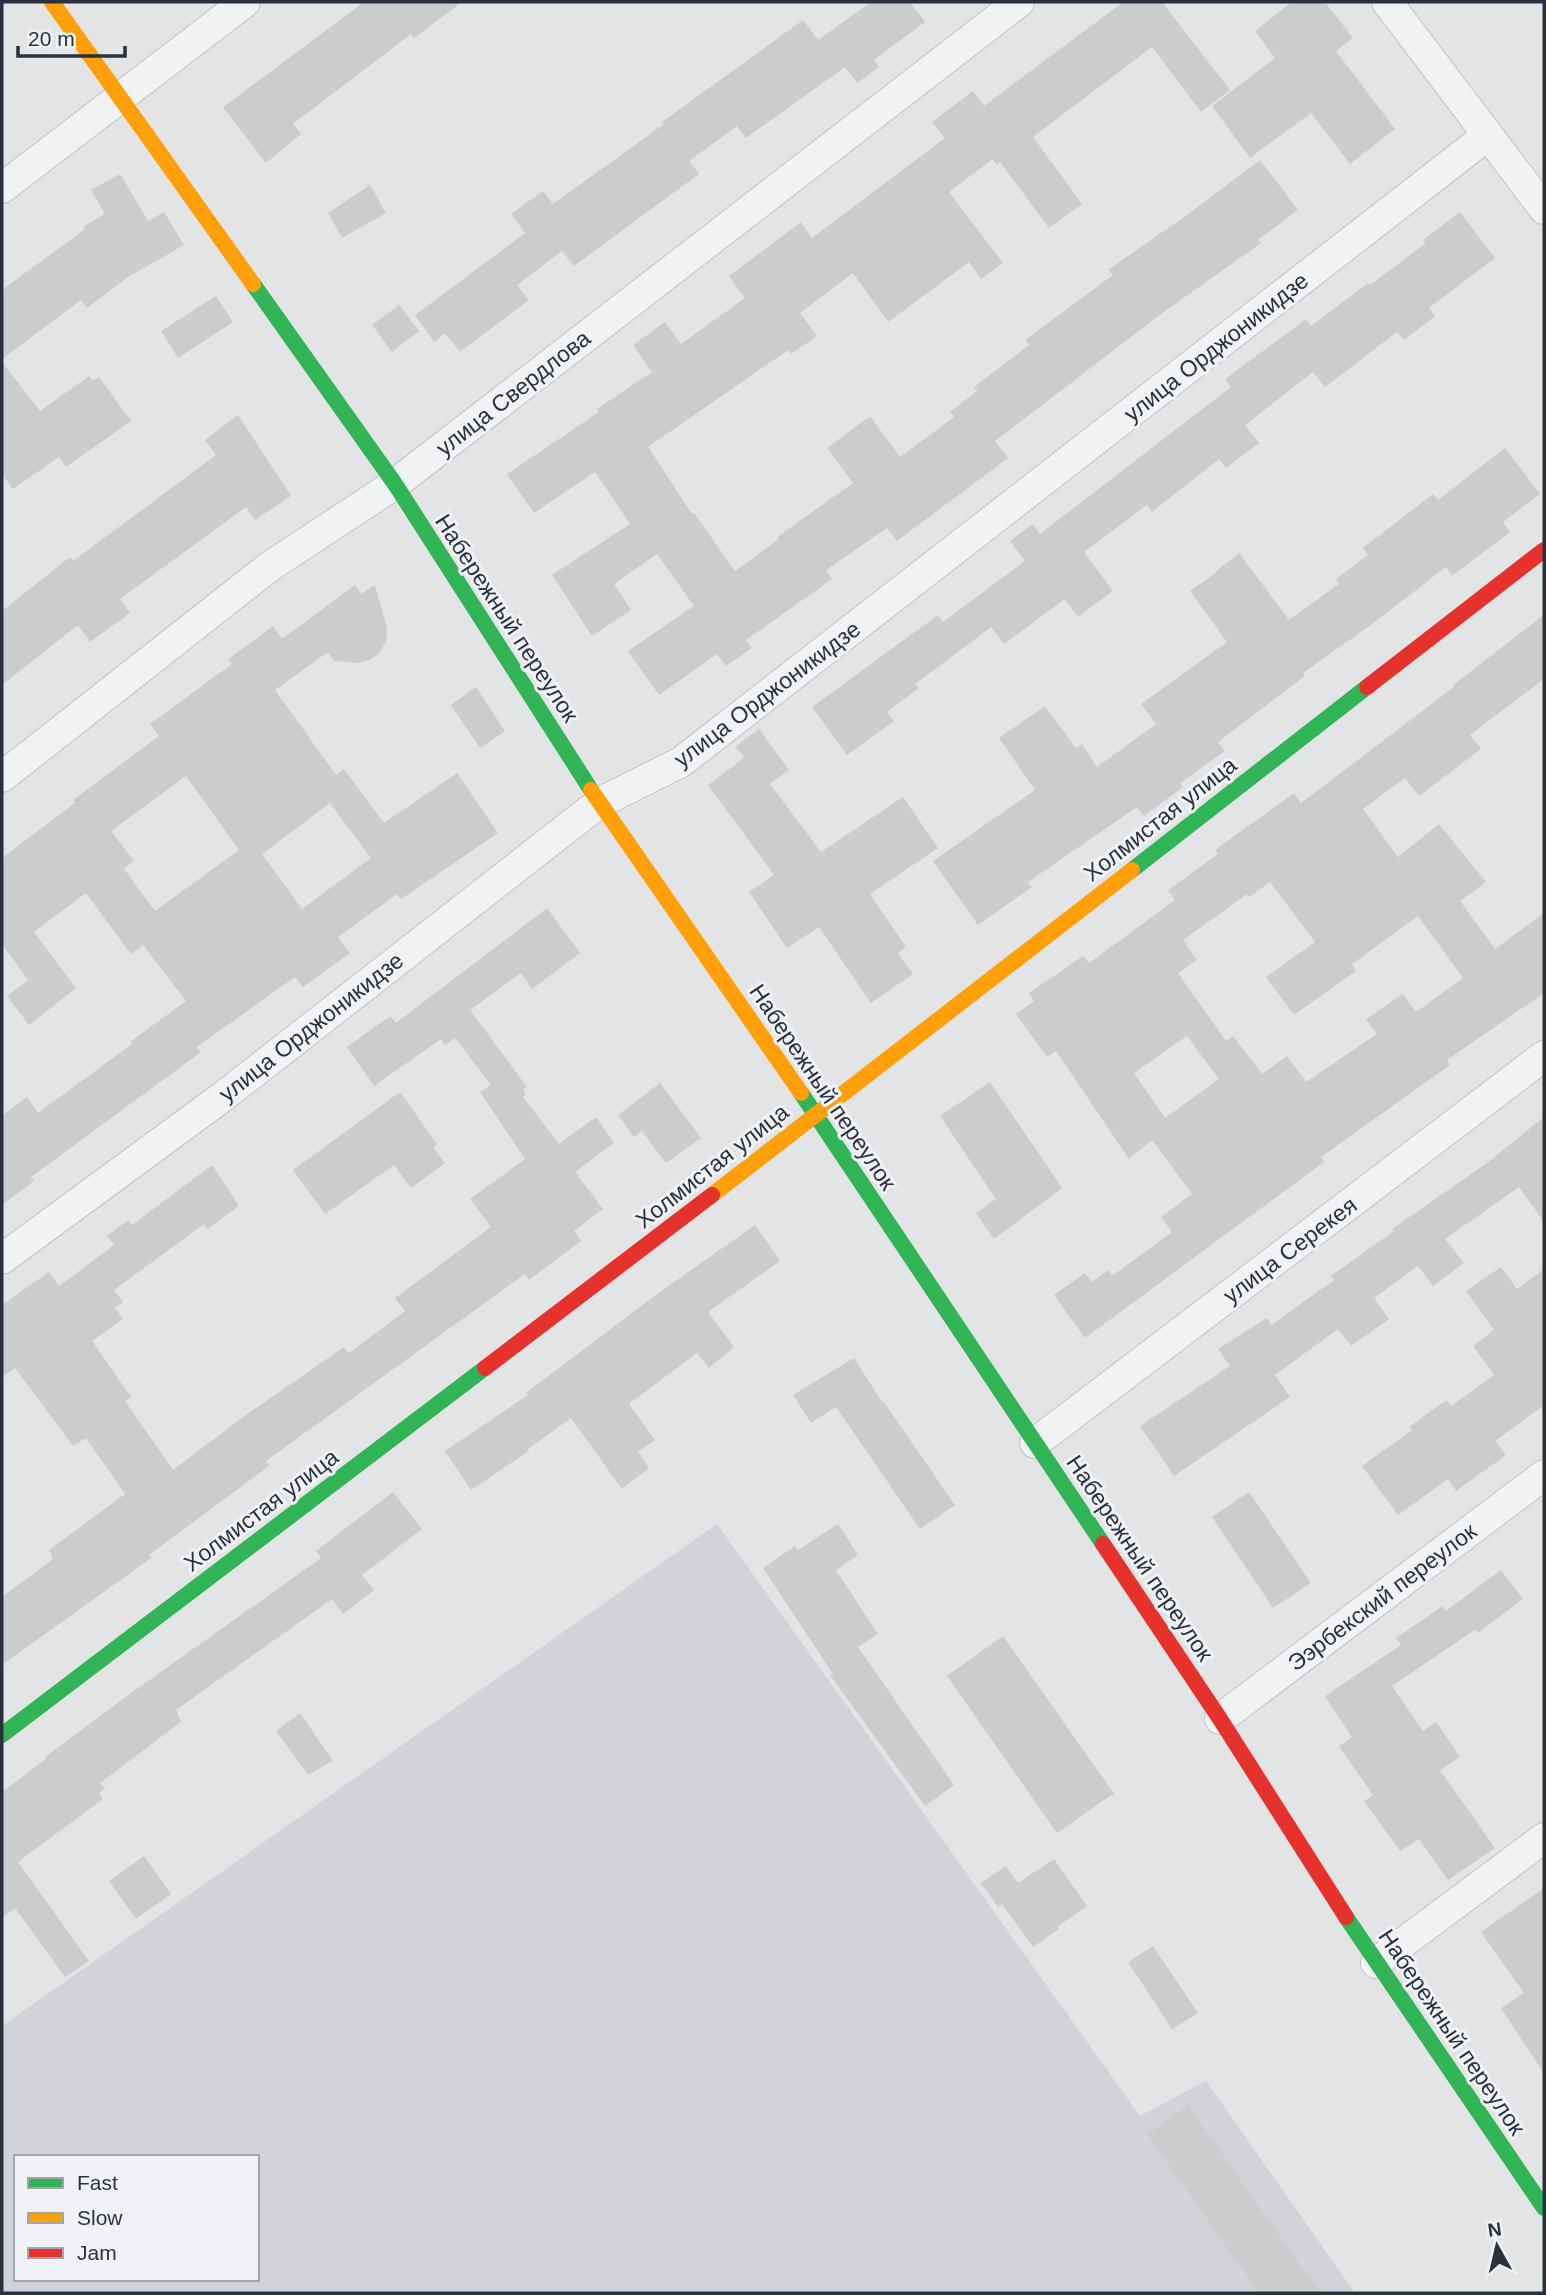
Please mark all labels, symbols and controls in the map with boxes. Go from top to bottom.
scale bar [18,14,124,58]
text: 20 m [28,27,75,50]
street label: улица Орджоникидзе [1119,267,1313,427]
street label: улица Свердлова [431,325,595,461]
street label: Набережный переулок [430,509,584,728]
street label: улица Орджоникидзе [669,616,865,772]
street label: Холмистая улица [1079,751,1241,887]
street label: улица Орджоникидзе [214,947,408,1107]
street label: Набережный переулок [744,979,902,1196]
street label: Холмистая улица [631,1098,793,1234]
street label: улица Серекея [1218,1191,1362,1309]
street label: Холмистая улица [179,1443,343,1576]
street label: Набережный переулок [1061,1450,1219,1667]
street label: Ээрбекский переулок [1283,1517,1482,1676]
street label: Набережный переулок [1373,1924,1531,2141]
legend [14,2155,259,2281]
text: Fast [77,2171,118,2194]
text: Slow [77,2206,123,2229]
north arrow [1462,2211,1532,2281]
text: N [1486,2218,1503,2241]
text: Jam [77,2241,117,2264]

